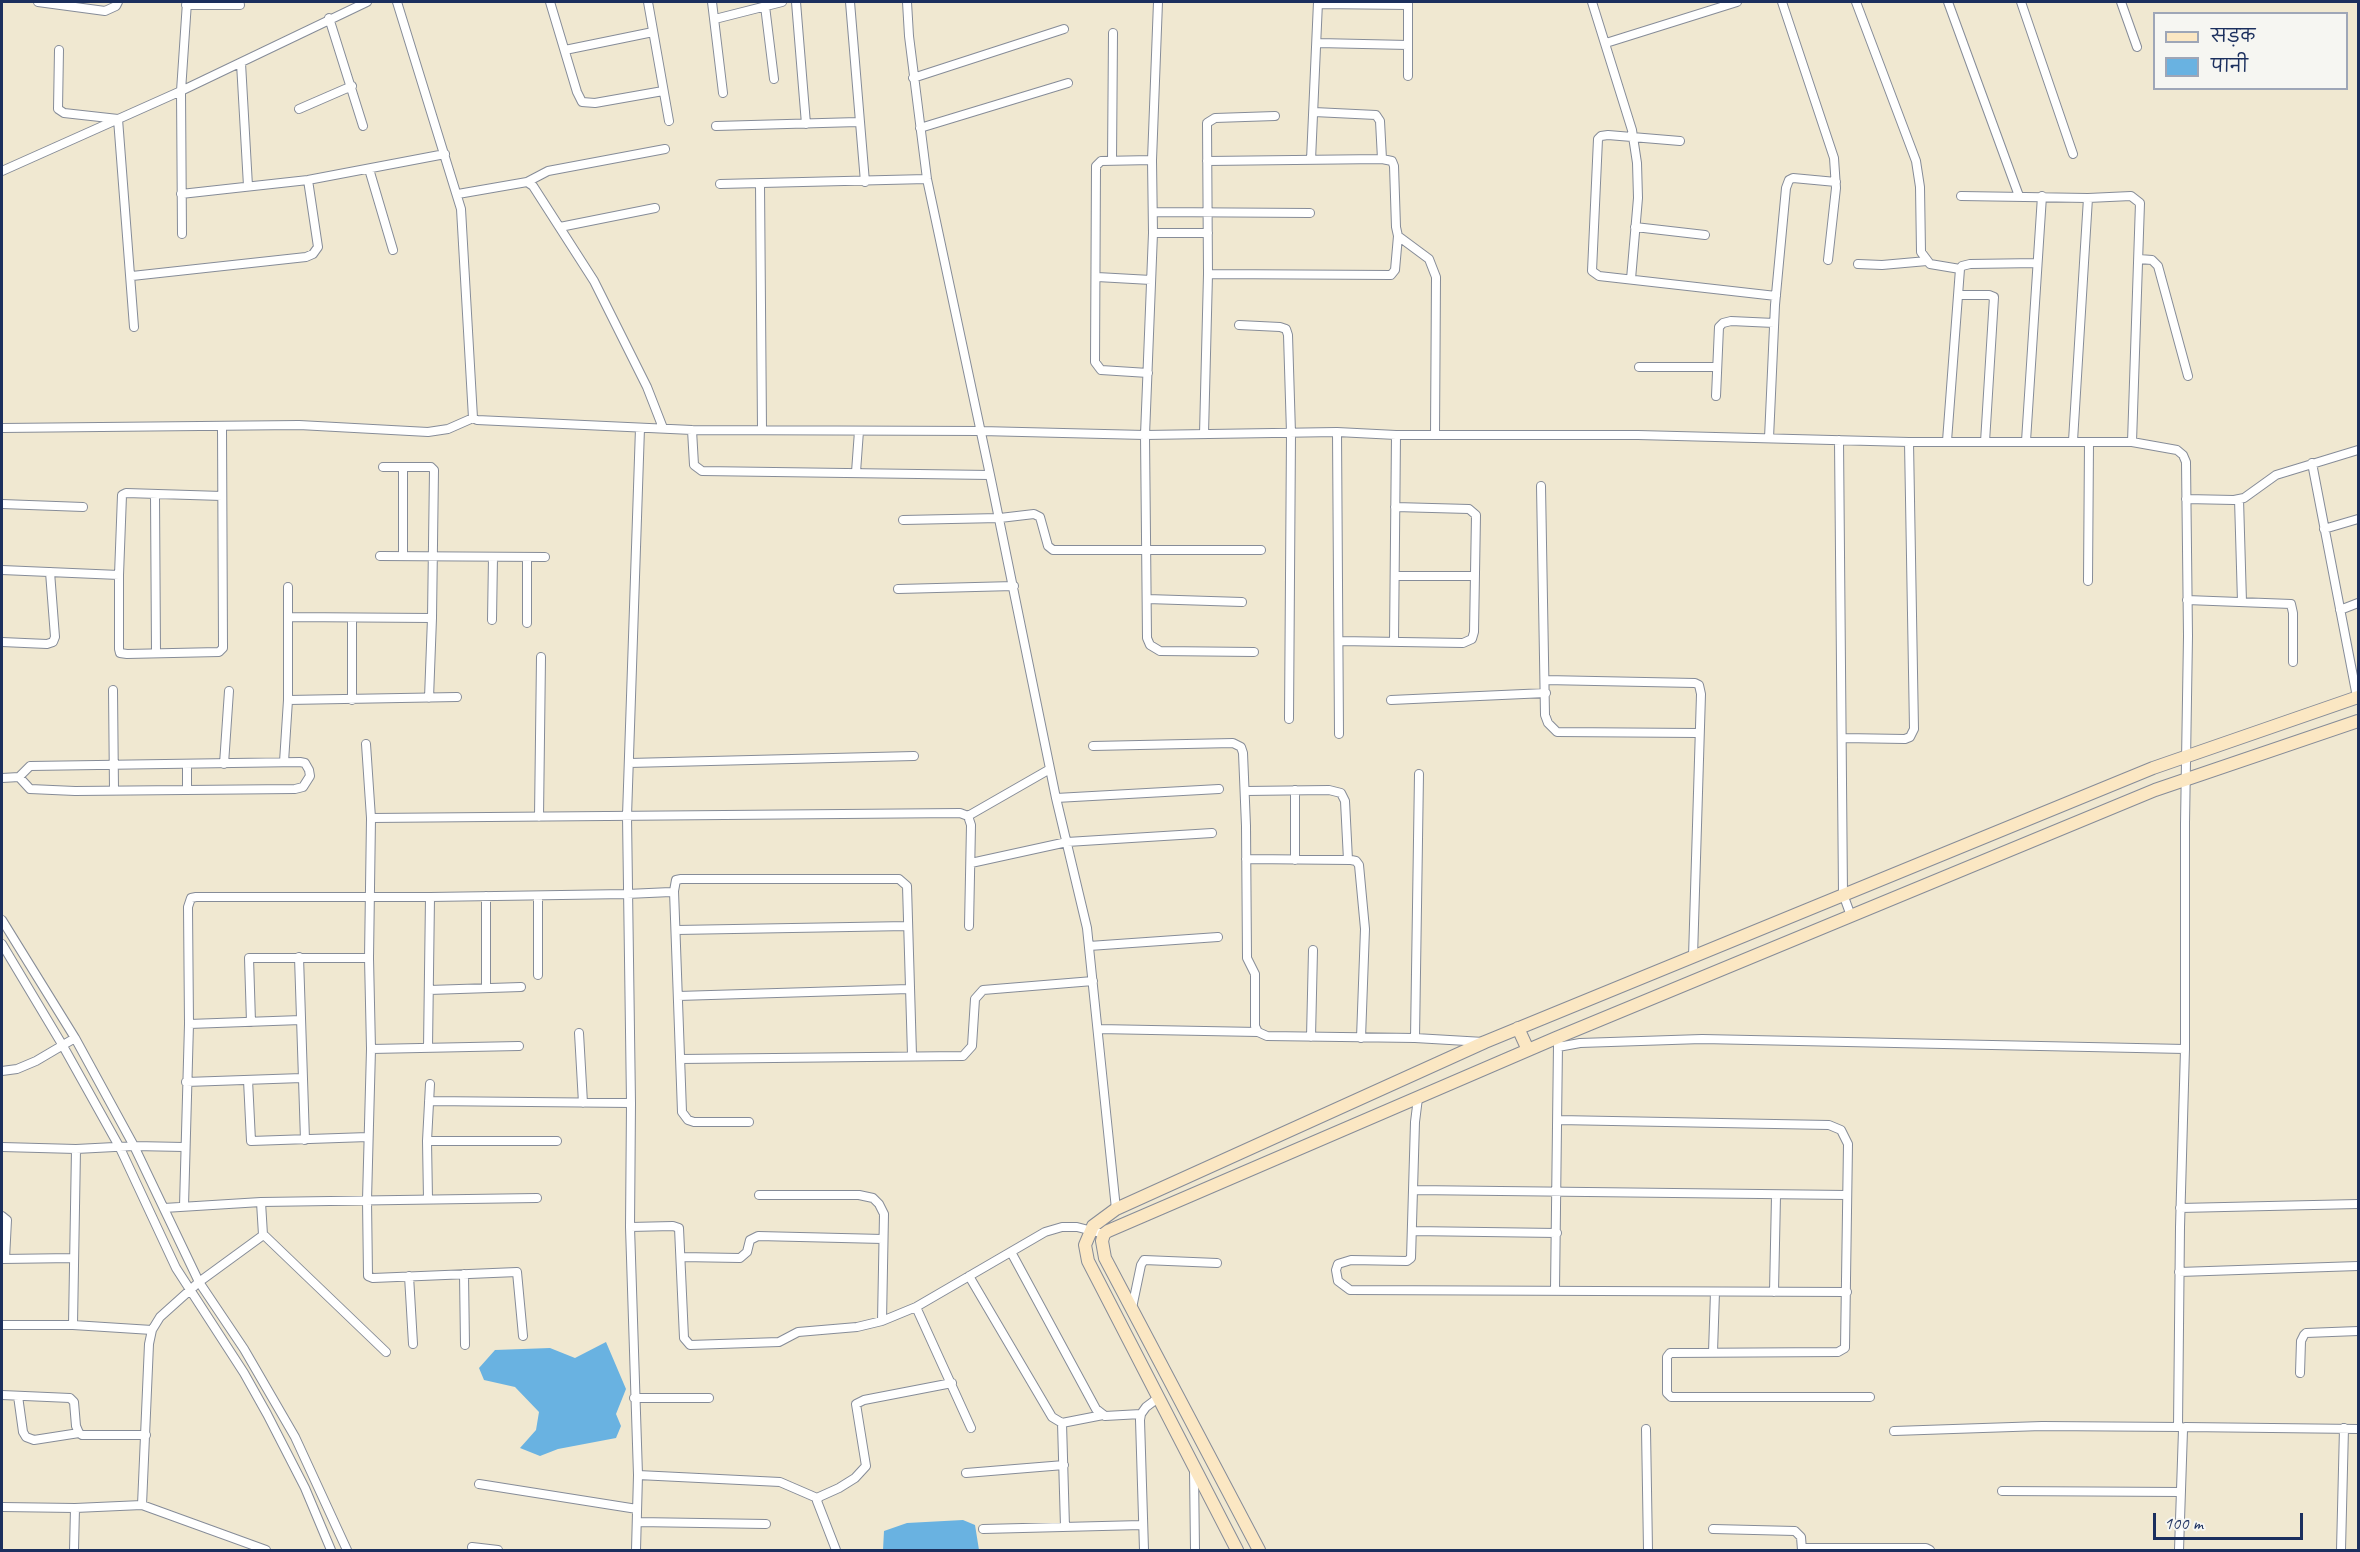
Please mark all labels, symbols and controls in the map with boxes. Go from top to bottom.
legend [2153,12,2348,90]
text: सड़क [2211,25,2255,47]
text: पानी [2211,55,2248,77]
scale bar [2156,1501,2306,1539]
text: 100 m [2164,1512,2203,1534]

